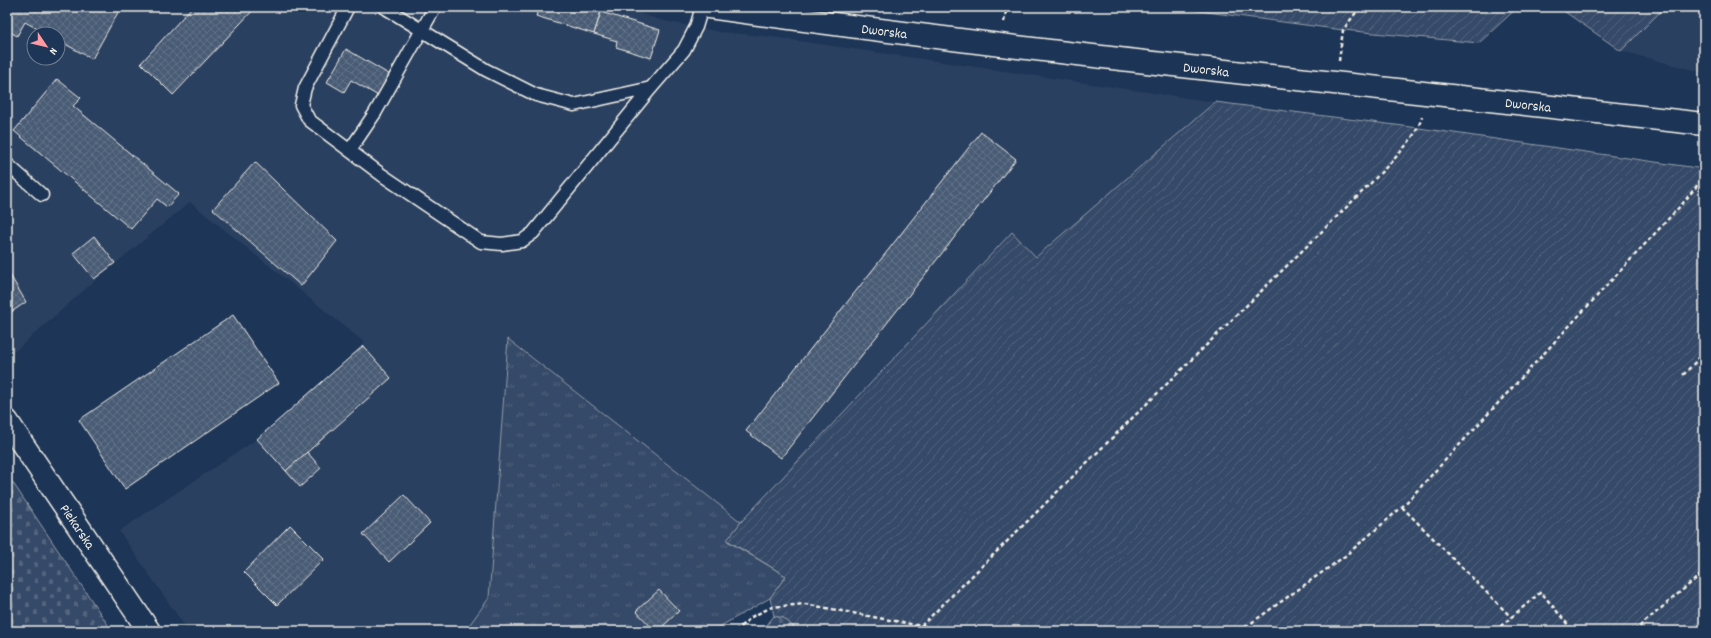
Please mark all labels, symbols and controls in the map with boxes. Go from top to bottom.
street label: Dworska [860,20,909,45]
north arrow [26,26,66,66]
text: N [44,44,61,58]
street label: Dworska [1182,58,1230,83]
street label: Dworska [1504,94,1552,119]
street label: Piekarska [54,501,99,554]

